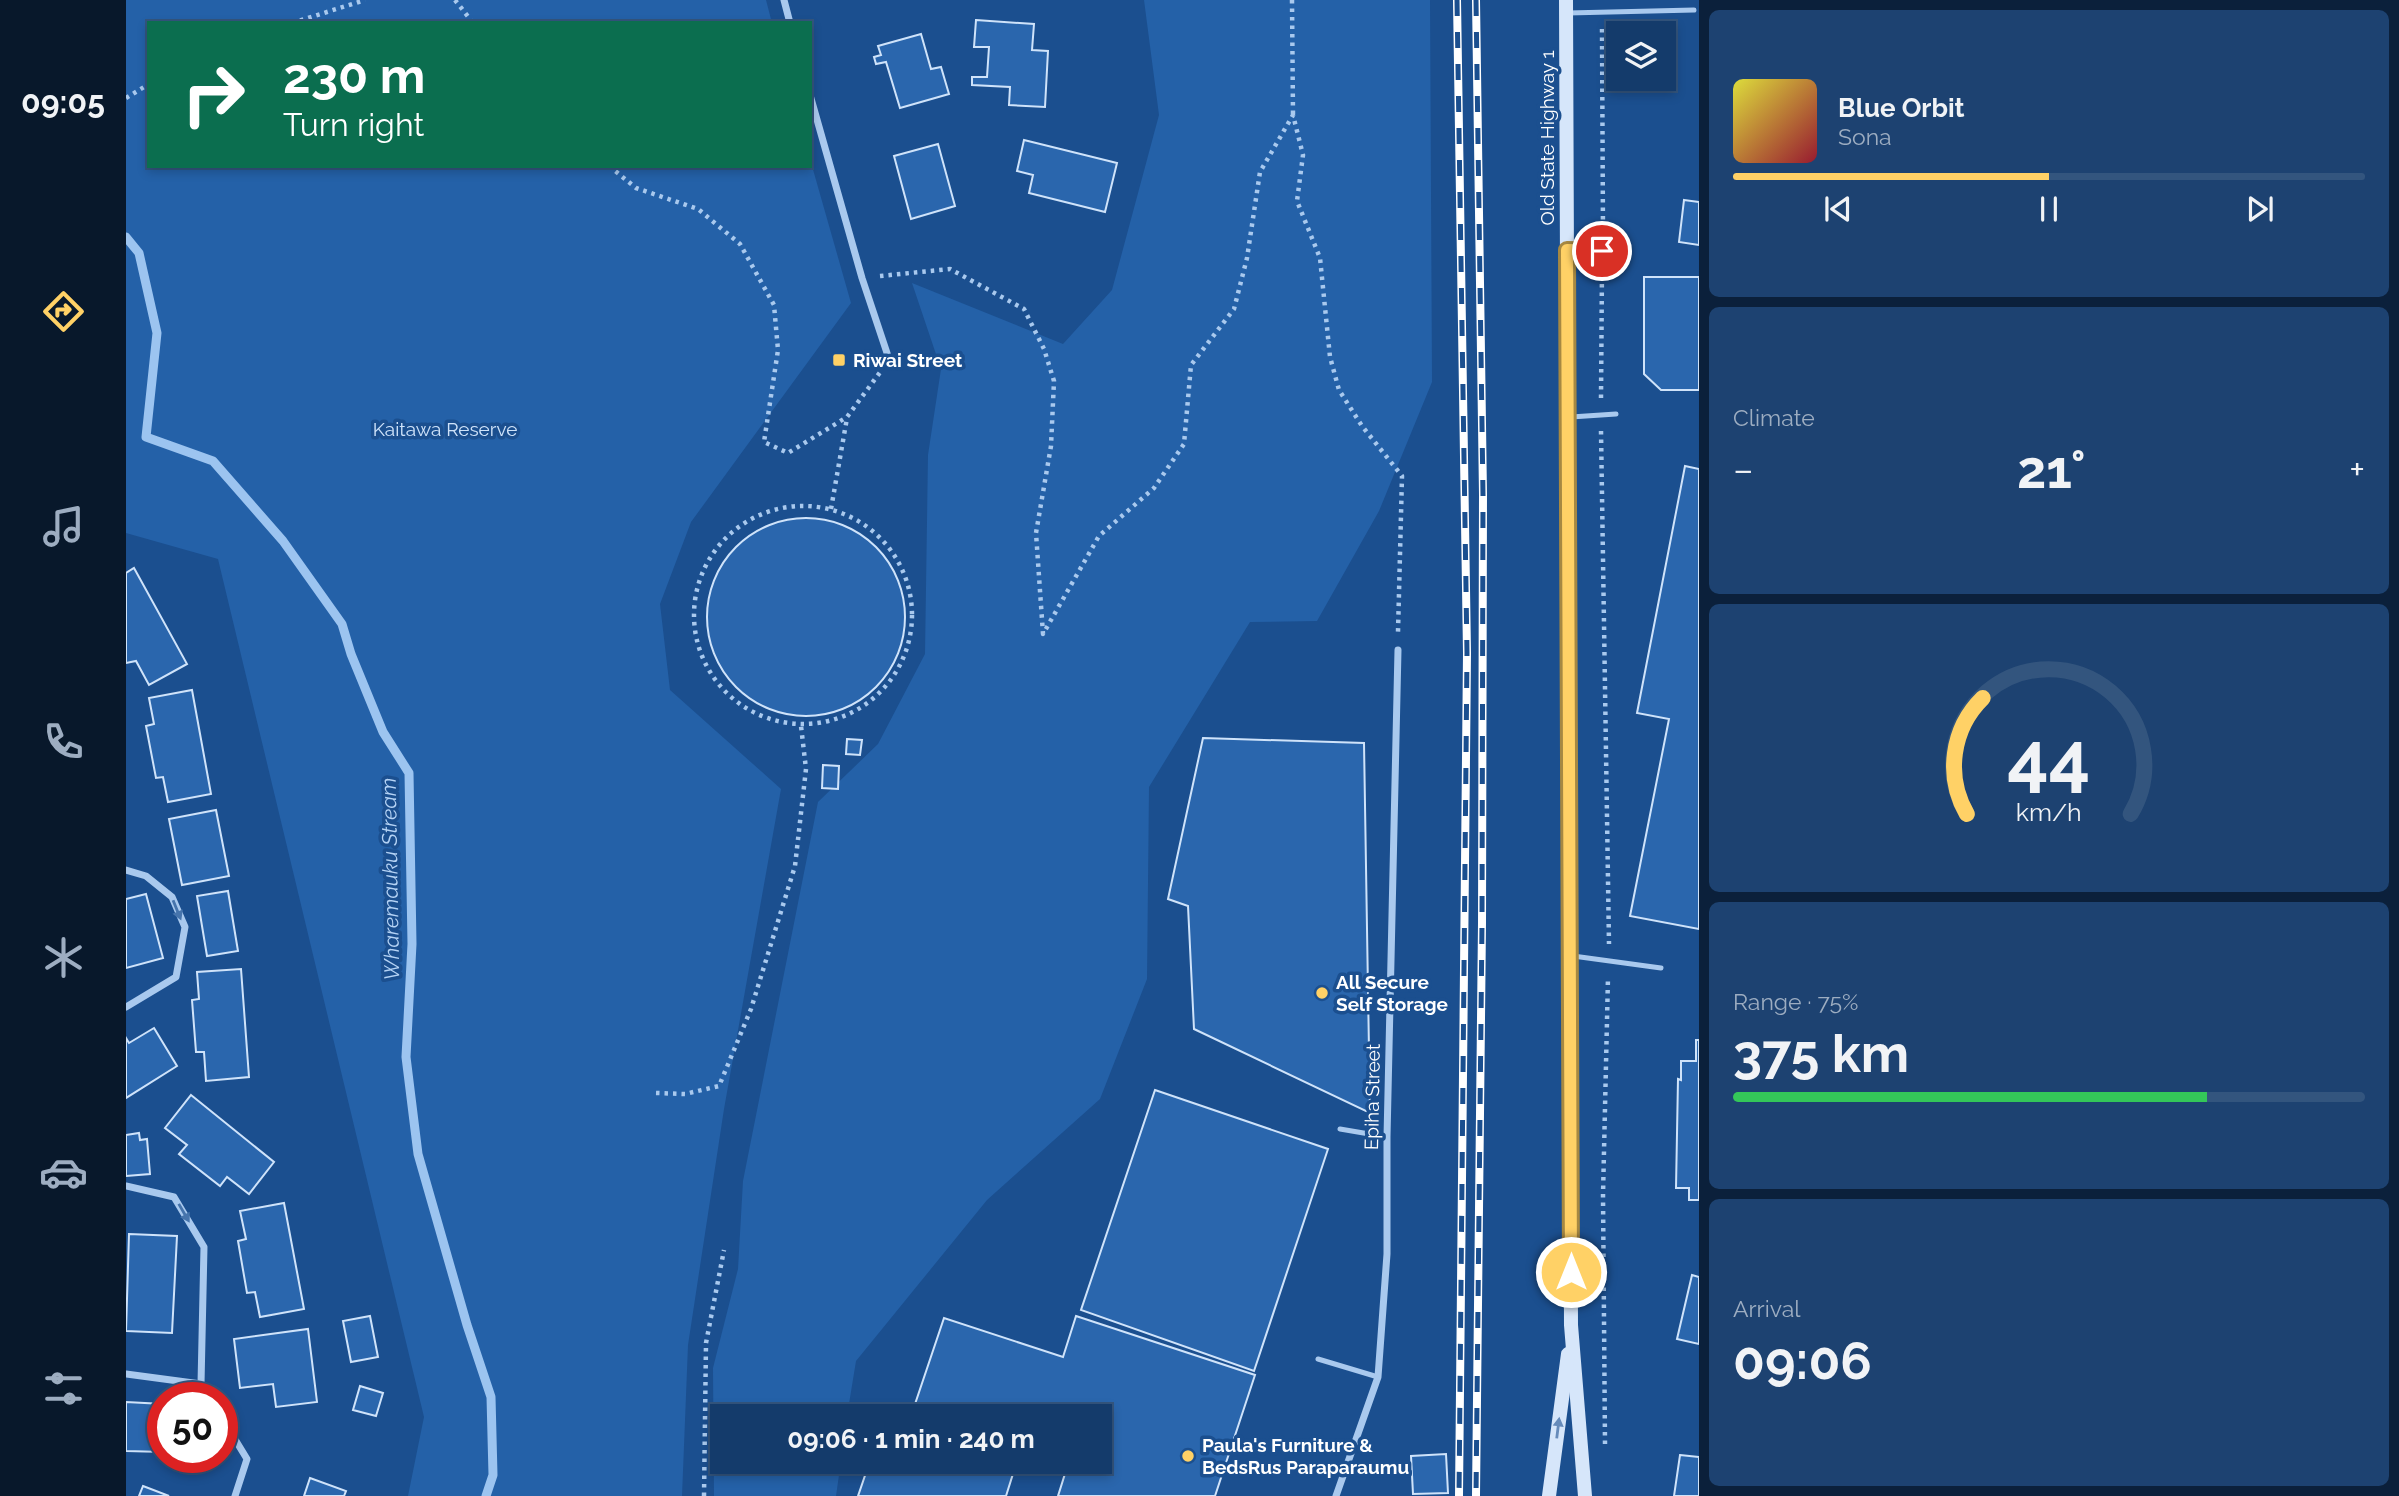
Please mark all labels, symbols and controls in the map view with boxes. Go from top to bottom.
map controls [1606,21,1676,91]
button: layers [1606,21,1676,91]
text: 230 m [283,47,425,104]
icon: right [168,49,259,140]
street label: Old State Highway 1 [1536,50,1558,226]
text: 09:05 [21,83,105,120]
text: Blue Orbit [1838,93,1965,123]
text: Turn right [283,106,424,143]
text: Sona [1838,123,1892,150]
icon: previous [1819,190,1857,228]
icon: pause [2030,190,2068,228]
icon: next [2241,190,2279,228]
pin [1572,221,1632,281]
icon: arrive [1583,232,1621,270]
icon: directions [39,287,88,336]
place label: Riwai Street [853,349,963,371]
marker: Riwai Street [831,352,847,368]
text: Climate [1733,404,1815,431]
park label: Kaitawa Reserve [373,418,517,440]
text: 21° [2017,439,2086,500]
text: − [1733,447,1753,492]
text: + [2349,447,2365,492]
icon: music [39,502,88,551]
text: 44 [2007,716,2091,801]
icon: phone [39,717,88,766]
water label: Wharemauku Stream [376,777,404,981]
text: km/h [2016,797,2082,827]
one-way arrow [172,899,183,920]
icon: climate [39,933,88,982]
place label: All Secure Self Storage [1336,971,1448,1015]
marker: All Secure Self Storage [1314,985,1330,1001]
text: Range · 75% [1733,988,1858,1015]
text: 375 km [1733,1023,1909,1084]
street label: Epiha Street [1360,1043,1384,1150]
icon: car [39,1148,88,1197]
one-way arrow [178,1203,190,1222]
position arrow [1534,1235,1608,1309]
text: Arrival [1733,1295,1800,1322]
text: 09:06 [1733,1330,1872,1391]
icon: filters [39,1364,88,1413]
speed limit sign: 50 [147,1382,238,1473]
one-way arrow [1553,1417,1564,1439]
text: 09:06 · 1 min · 240 m [787,1424,1035,1454]
place label: Paula's Furniture & BedsRus Paraparaumu [1202,1434,1409,1478]
marker: Paula's Furniture & BedsRus Paraparaumu [1180,1448,1196,1464]

